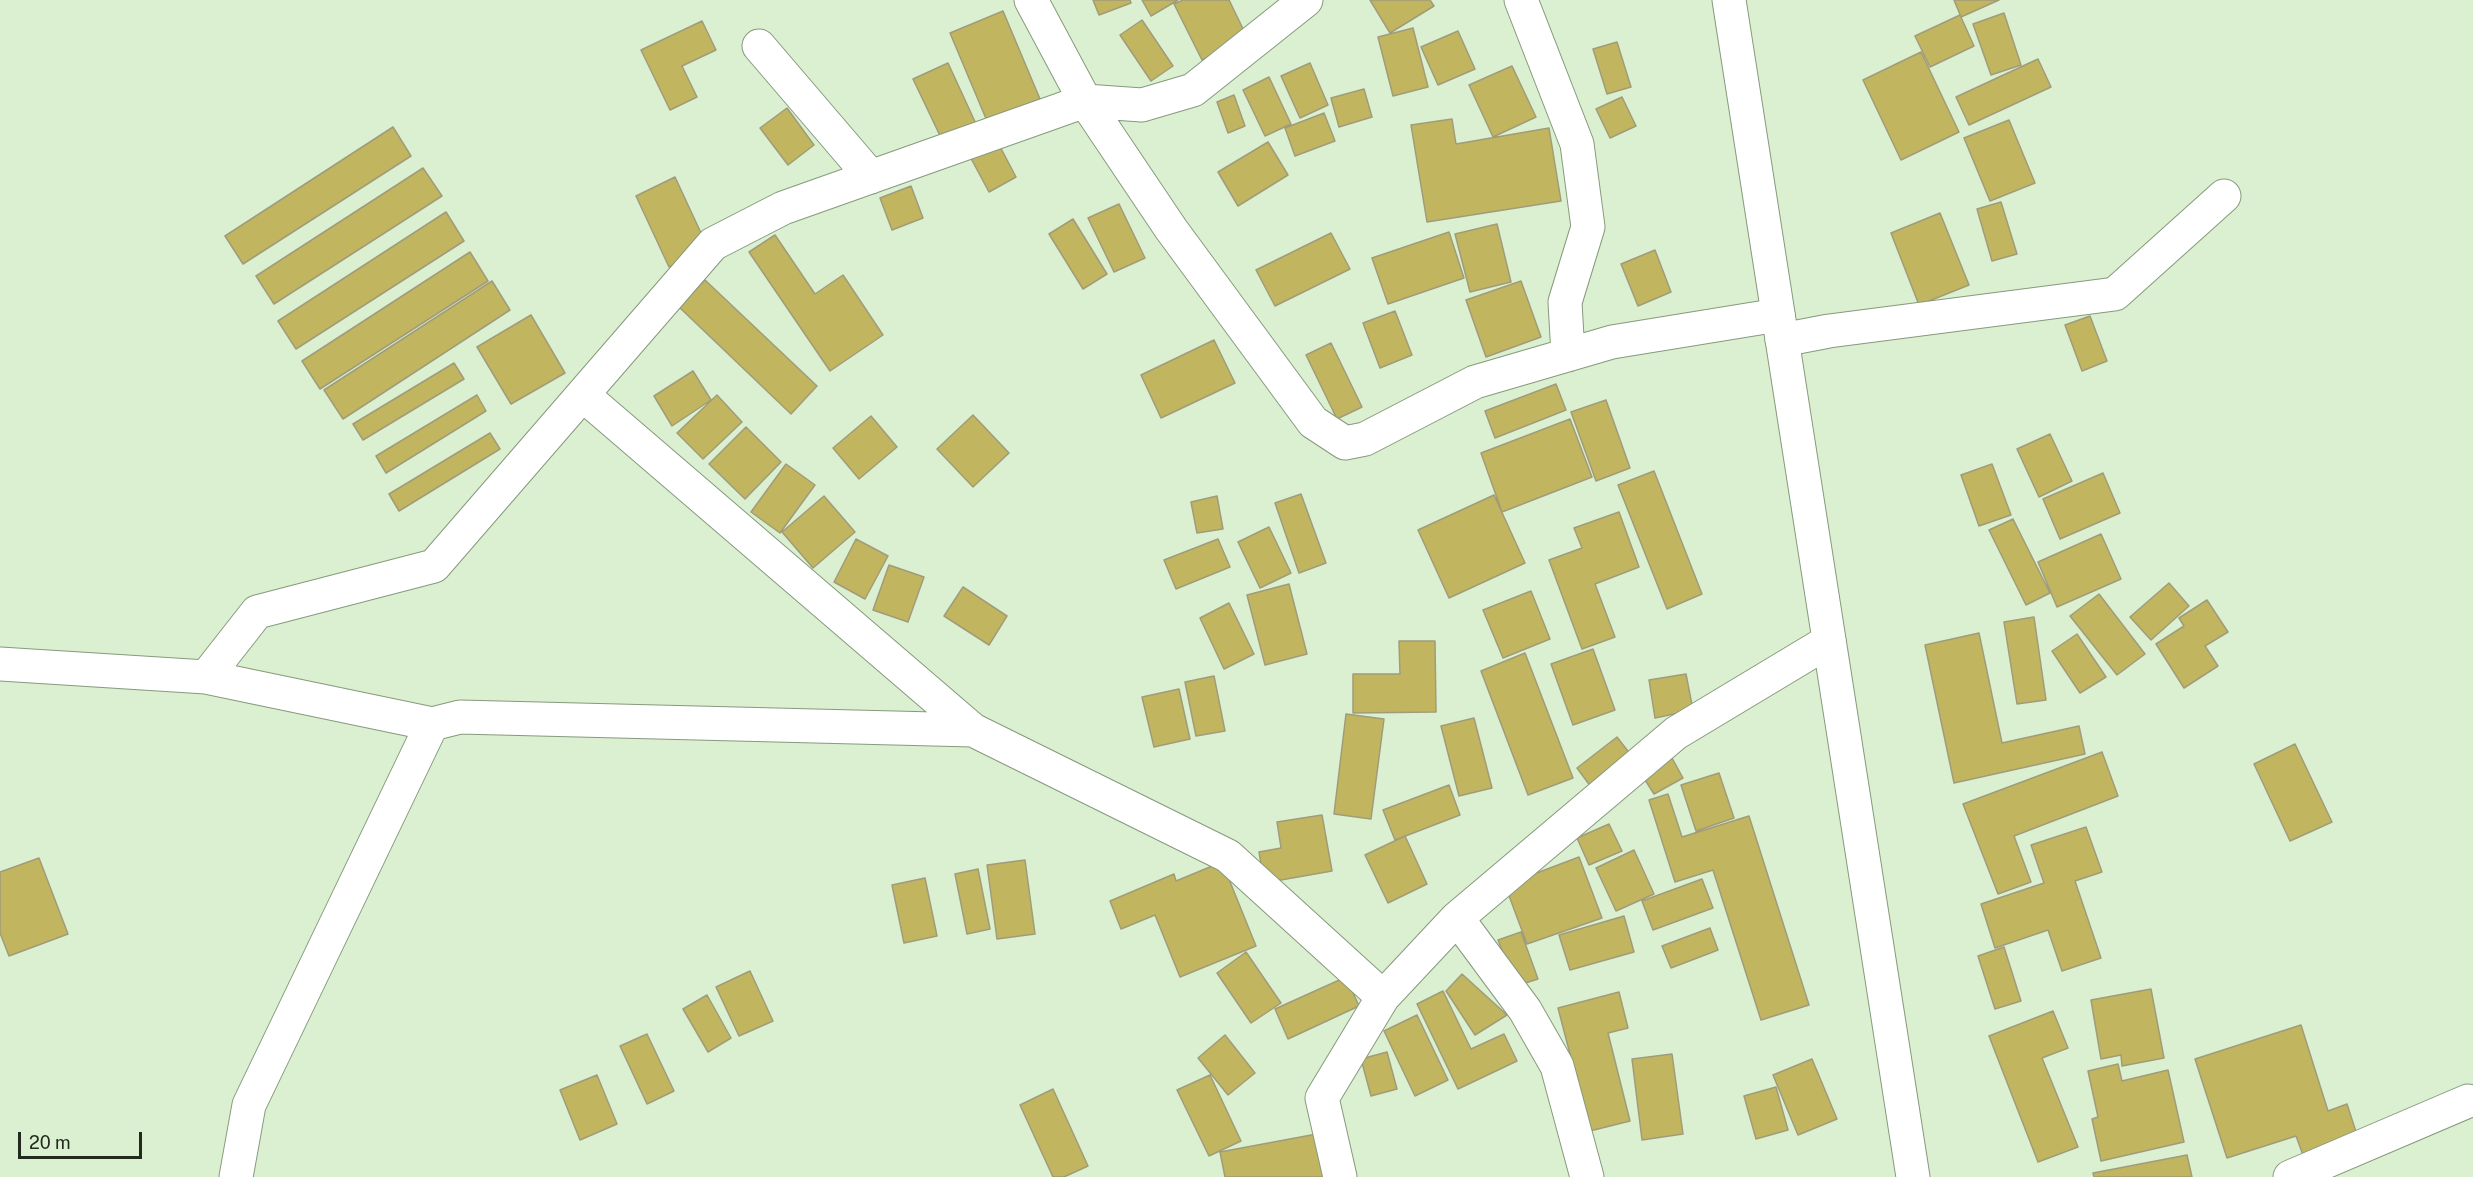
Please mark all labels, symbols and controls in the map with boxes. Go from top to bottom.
scale bar [21,1120,146,1158]
text: 20 m [29,1132,71,1153]

